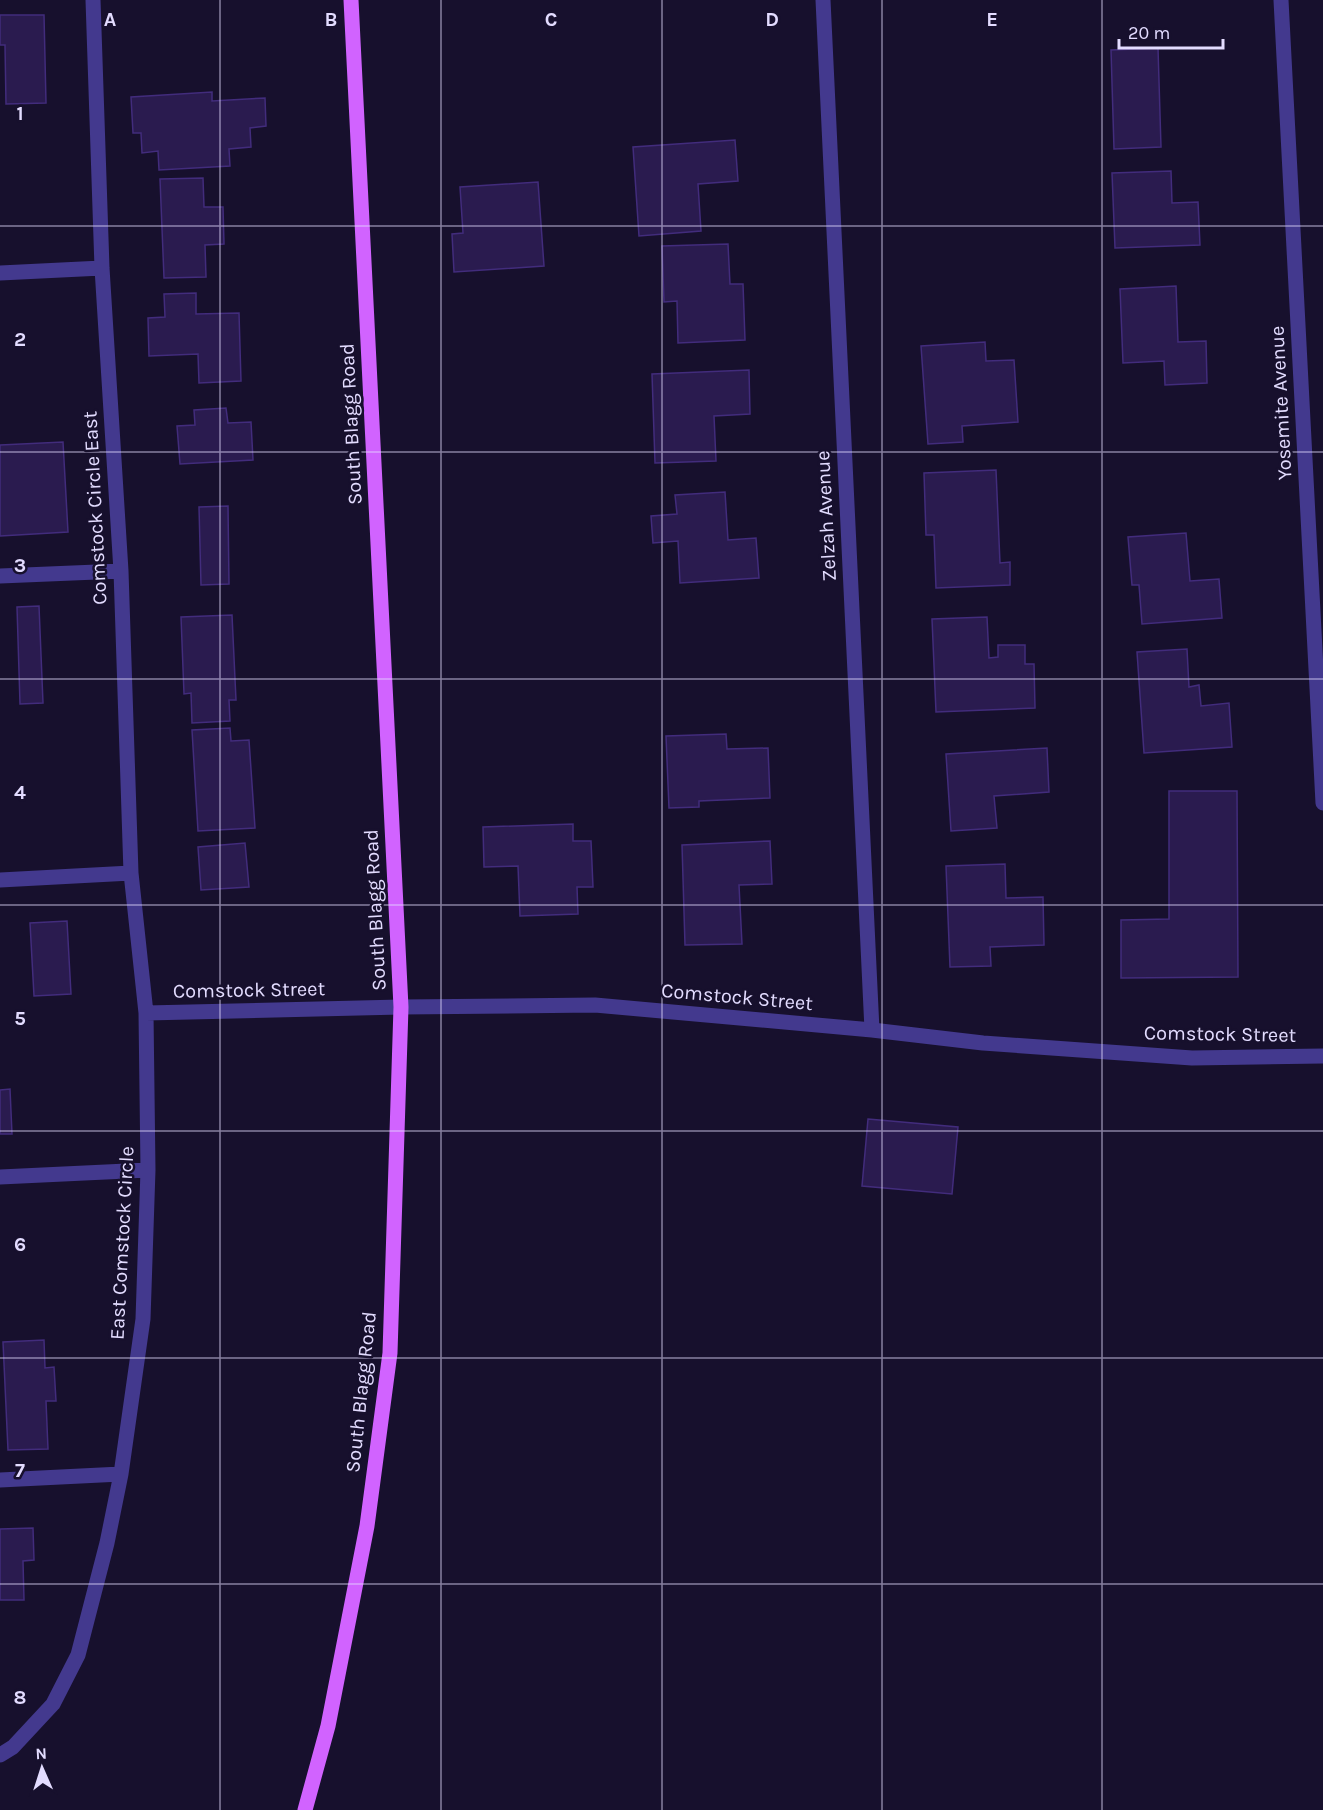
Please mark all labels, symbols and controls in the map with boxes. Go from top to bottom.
text: A [104,8,117,31]
text: B [325,8,337,31]
text: C [545,8,557,31]
text: D [765,8,779,31]
text: E [986,8,998,31]
scale bar [1119,12,1222,50]
text: 20 m [1128,22,1170,44]
text: 1 [16,102,24,125]
street label: Yosemite Avenue [1265,325,1297,481]
text: 2 [14,328,26,351]
street label: South Blagg Road [335,343,367,505]
street label: Comstock Circle East [78,410,112,605]
street label: Zelzah Avenue [811,450,841,582]
text: 3 [14,554,26,577]
text: 4 [14,781,26,804]
street label: South Blagg Road [359,829,391,991]
street label: Comstock Street [173,977,326,1003]
street label: Comstock Street [660,979,814,1015]
text: 5 [14,1007,26,1030]
street label: Comstock Street [1144,1021,1297,1047]
street label: East Comstock Circle [105,1146,139,1340]
text: 6 [14,1233,26,1256]
street label: South Blagg Road [341,1310,381,1474]
text: 7 [15,1459,25,1482]
text: 8 [14,1686,26,1709]
north arrow [12,1738,72,1798]
text: N [35,1744,47,1763]

